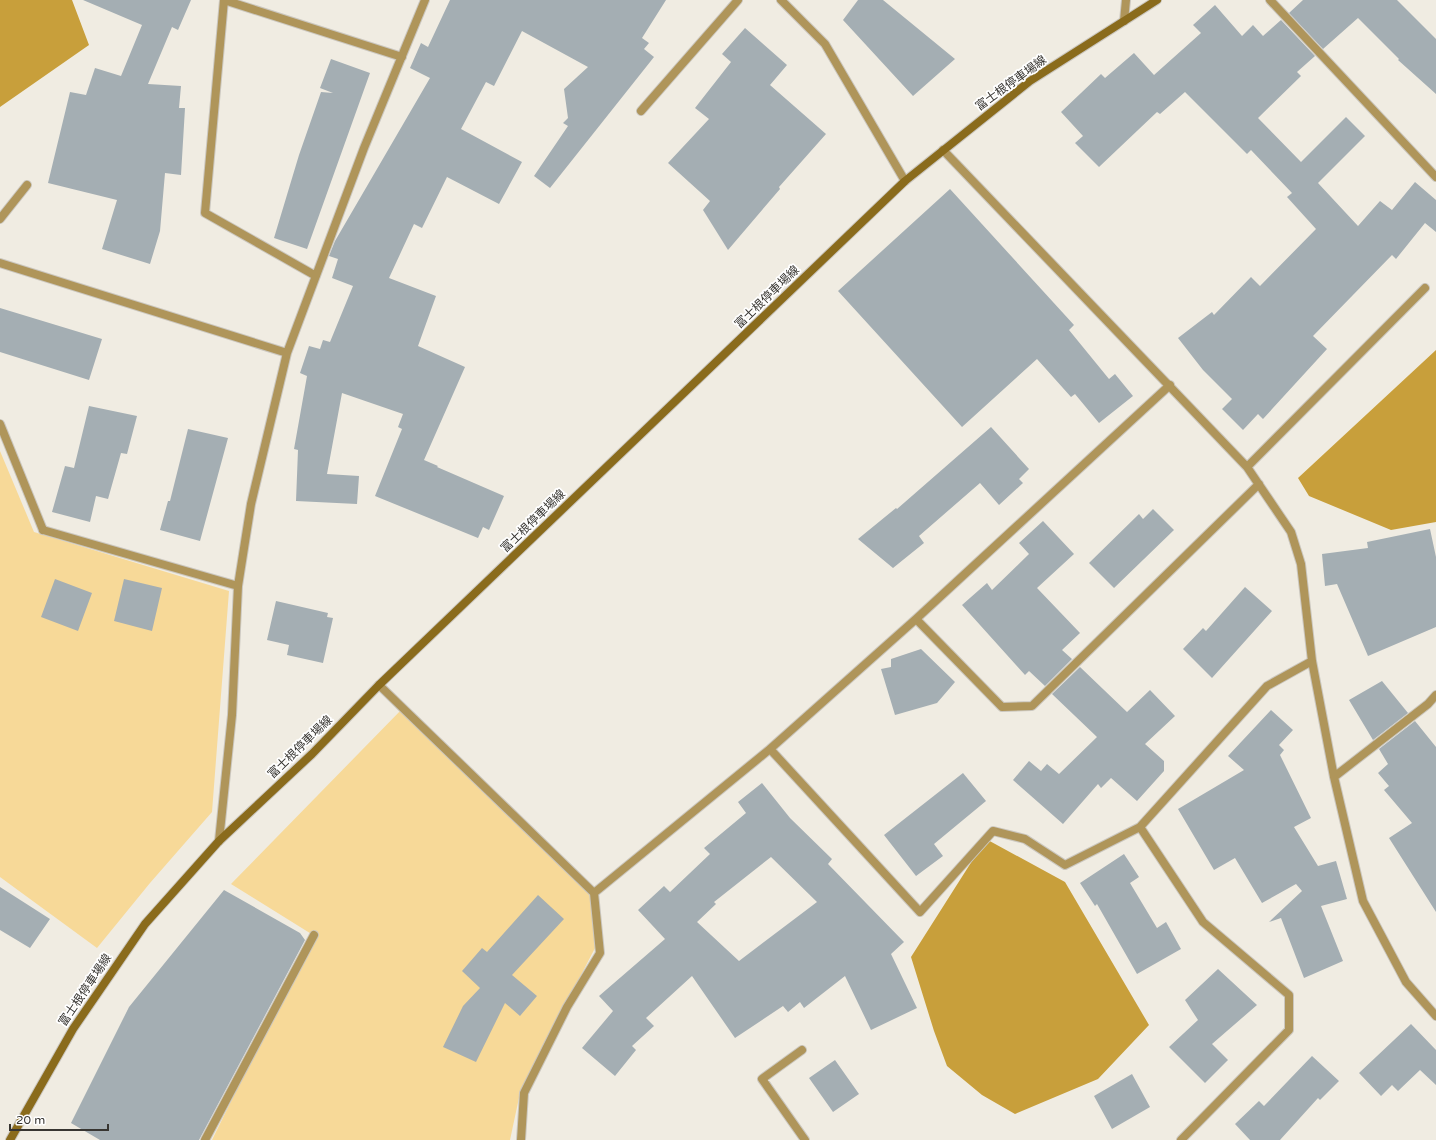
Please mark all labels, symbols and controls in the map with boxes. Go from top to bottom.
street label: 富士根停車場線 [973,53,1049,113]
street label: 富士根停車場線 [732,263,802,331]
street label: 富士根停車場線 [498,487,568,555]
street label: 富士根停車場線 [265,713,335,781]
street label: 富士根停車場線 [56,951,114,1029]
scale bar [10,1106,108,1132]
text: 20 m [16,1113,45,1127]

